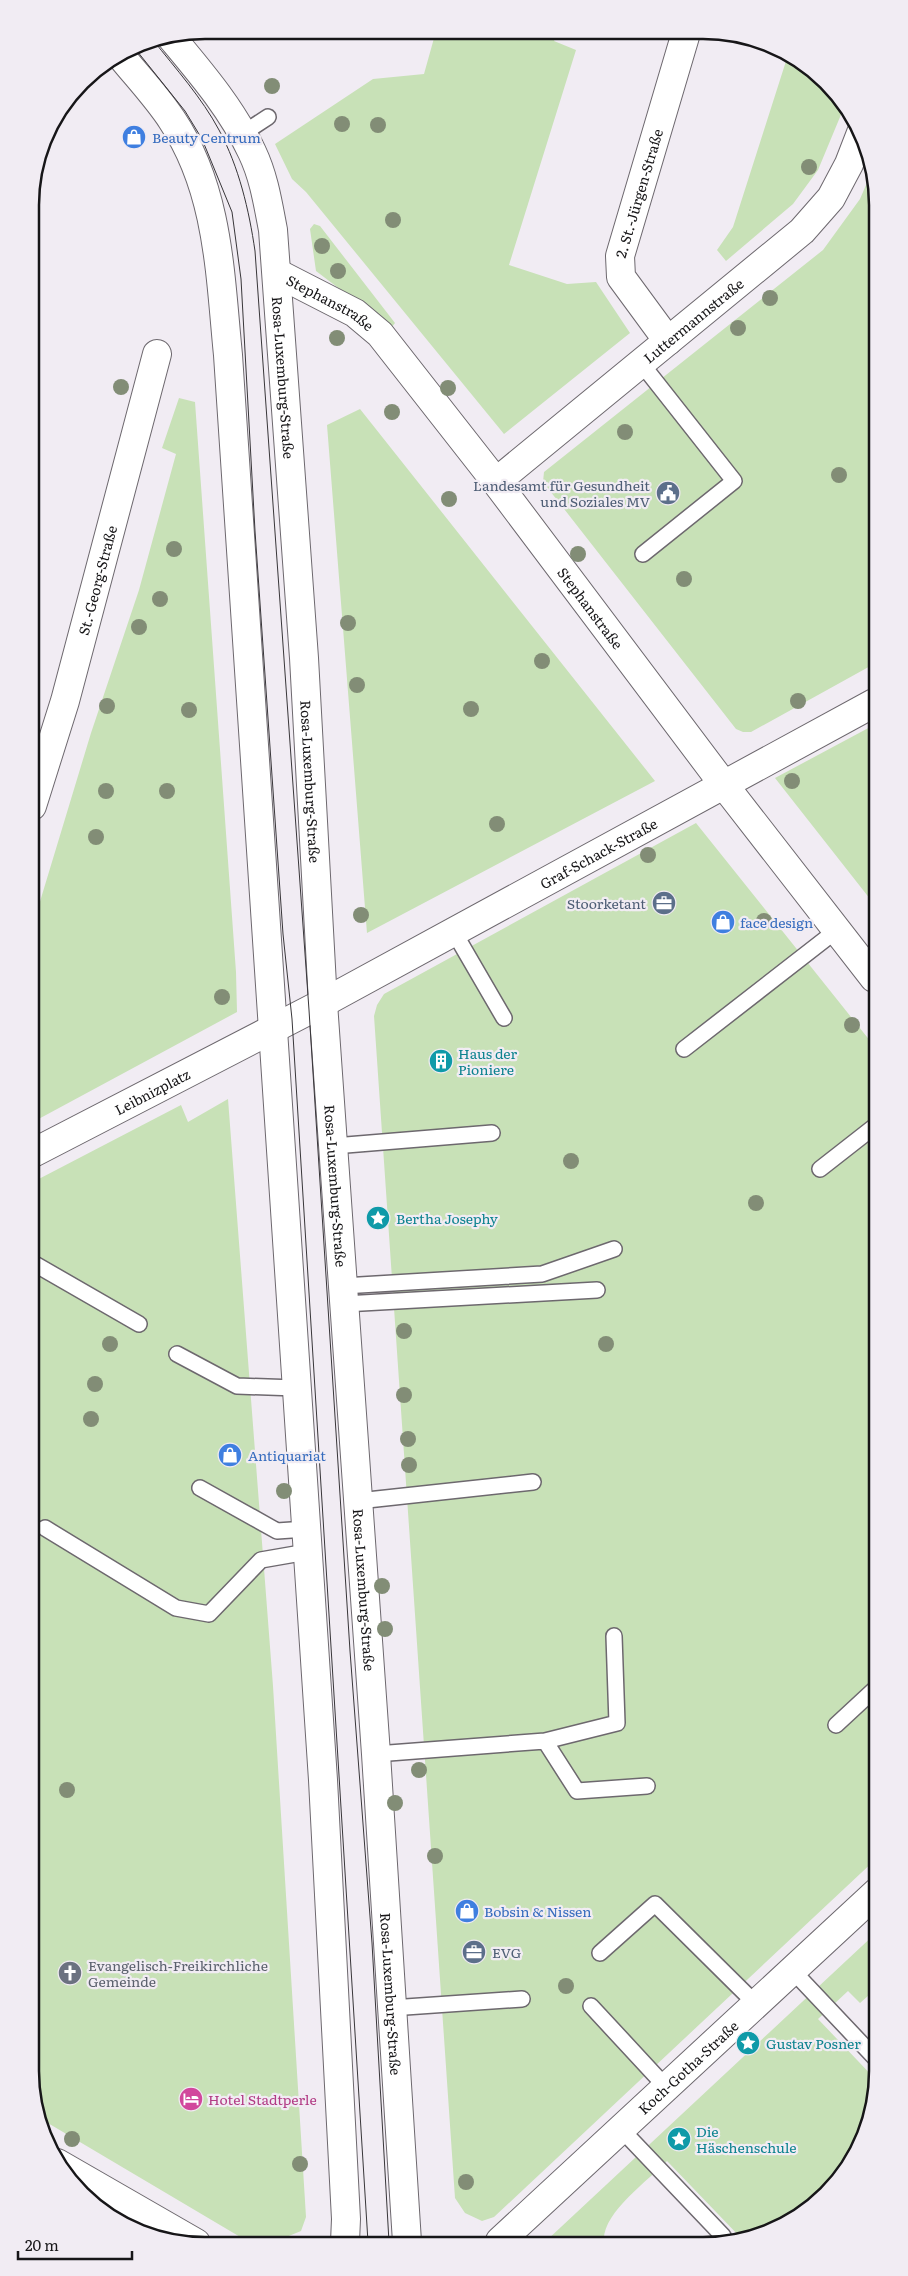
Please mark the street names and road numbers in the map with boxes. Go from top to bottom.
street label: 2. St.-Jürgen-Straße [610,126,667,260]
street label: Stephanstraße [283,270,378,335]
street label: Luttermannstraße [639,273,747,367]
street label: Rosa-Luxemburg-Straße [268,296,300,460]
street label: St.-Georg-Straße [73,523,121,637]
street label: Stephanstraße [553,563,628,653]
street label: Rosa-Luxemburg-Straße [296,700,325,864]
street label: Graf-Schack-Straße [536,813,661,893]
street label: Leibnizplatz [111,1064,193,1119]
street label: Rosa-Luxemburg-Straße [320,1104,352,1268]
street label: Rosa-Luxemburg-Straße [349,1508,380,1672]
street label: Rosa-Luxemburg-Straße [376,1912,406,2076]
street label: Koch-Gotha-Straße [633,2016,742,2118]

